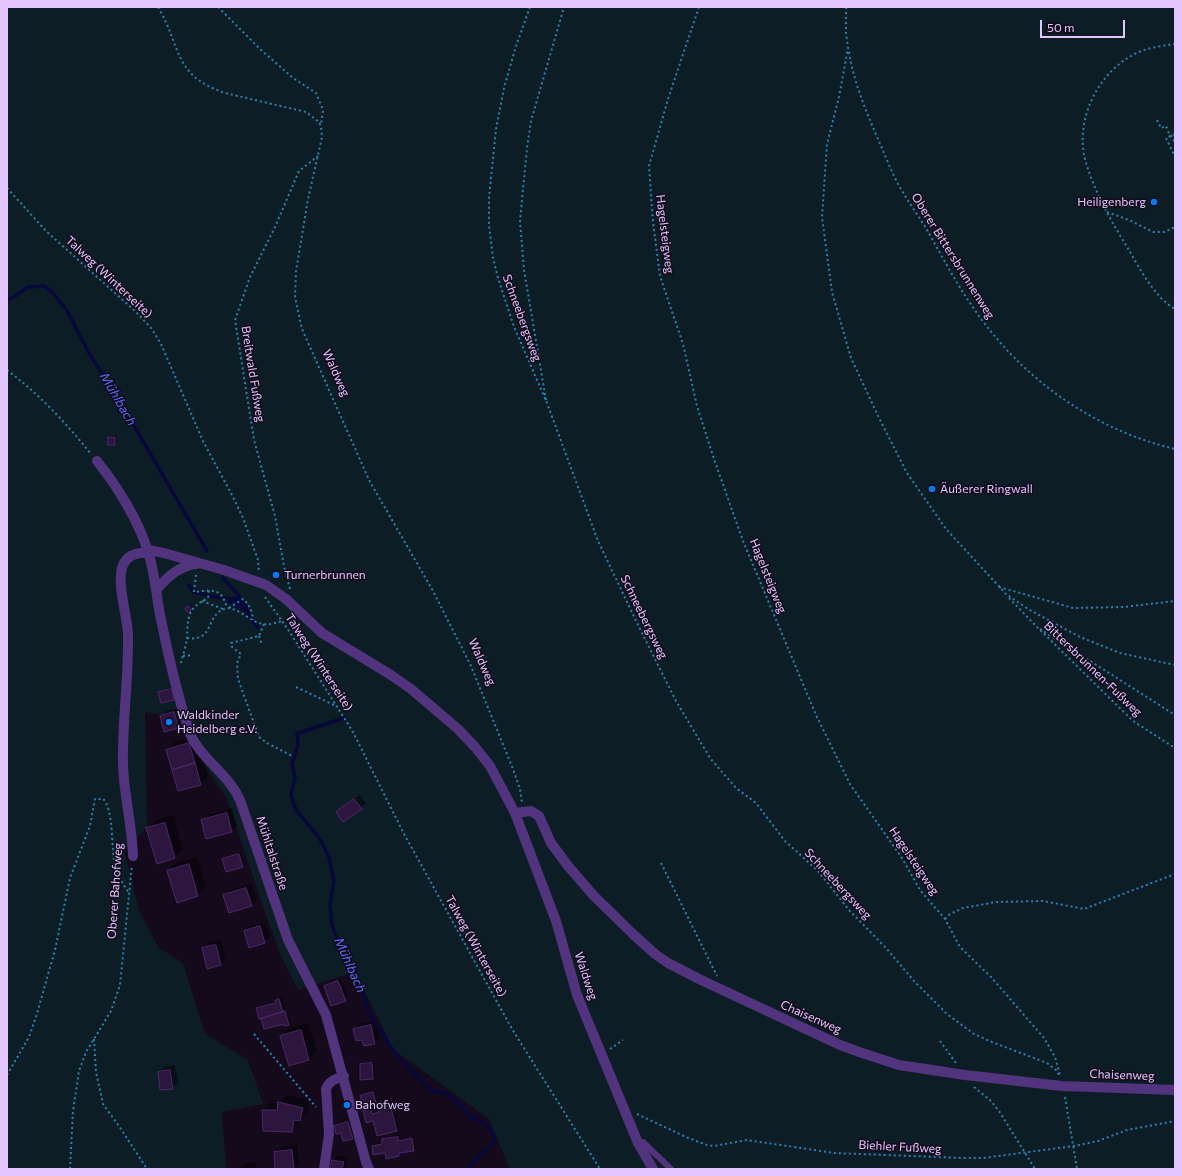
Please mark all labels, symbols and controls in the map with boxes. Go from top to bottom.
scale bar [1042,12,1127,38]
text: 50 m [1047,20,1075,34]
street label: Oberer Bittersbrunnenweg [908,190,998,322]
street label: Hagelsteigweg [653,194,677,274]
place label: Heiligenberg [1077,195,1146,209]
marker: Heiligenberg [1149,197,1159,207]
street label: Talweg (Winterseite) [63,233,155,321]
street label: Schneebergsweg [500,272,544,364]
street label: Breitwald Fußweg [238,325,268,423]
street label: Waldweg [319,347,353,399]
water label: Mühlbach [97,370,139,428]
place label: Äußerer Ringwall [940,482,1033,496]
marker: Äußerer Ringwall [927,484,937,494]
street label: Hagelsteigweg [746,536,790,616]
place label: Turnerbrunnen [284,568,366,582]
marker: Turnerbrunnen [271,570,281,580]
street label: Schneebergsweg [617,573,671,661]
street label: Talweg (Winterseite) [282,611,356,713]
street label: Bittersbrunnen-Fußweg [1041,619,1145,719]
street label: Waldweg [465,636,499,688]
place label: Waldkinder Heidelberg e.V. [177,708,257,736]
marker: Waldkinder Heidelberg e.V. [164,717,174,727]
street label: Mühltalstraße [253,814,291,892]
street label: Hagelsteigweg [886,824,942,898]
street label: Oberer Bahofweg [104,843,126,939]
street label: Schneebergsweg [801,846,875,922]
street label: Talweg (Winterseite) [442,893,510,999]
water label: Mühlbach [331,935,369,995]
street label: Waldweg [571,950,601,1002]
street label: Chaisenweg [778,997,844,1037]
street label: Chaisenweg [1089,1067,1155,1083]
place label: Bahofweg [355,1098,410,1112]
marker: Bahofweg [342,1100,352,1110]
street label: Biehler Fußweg [858,1138,942,1156]

